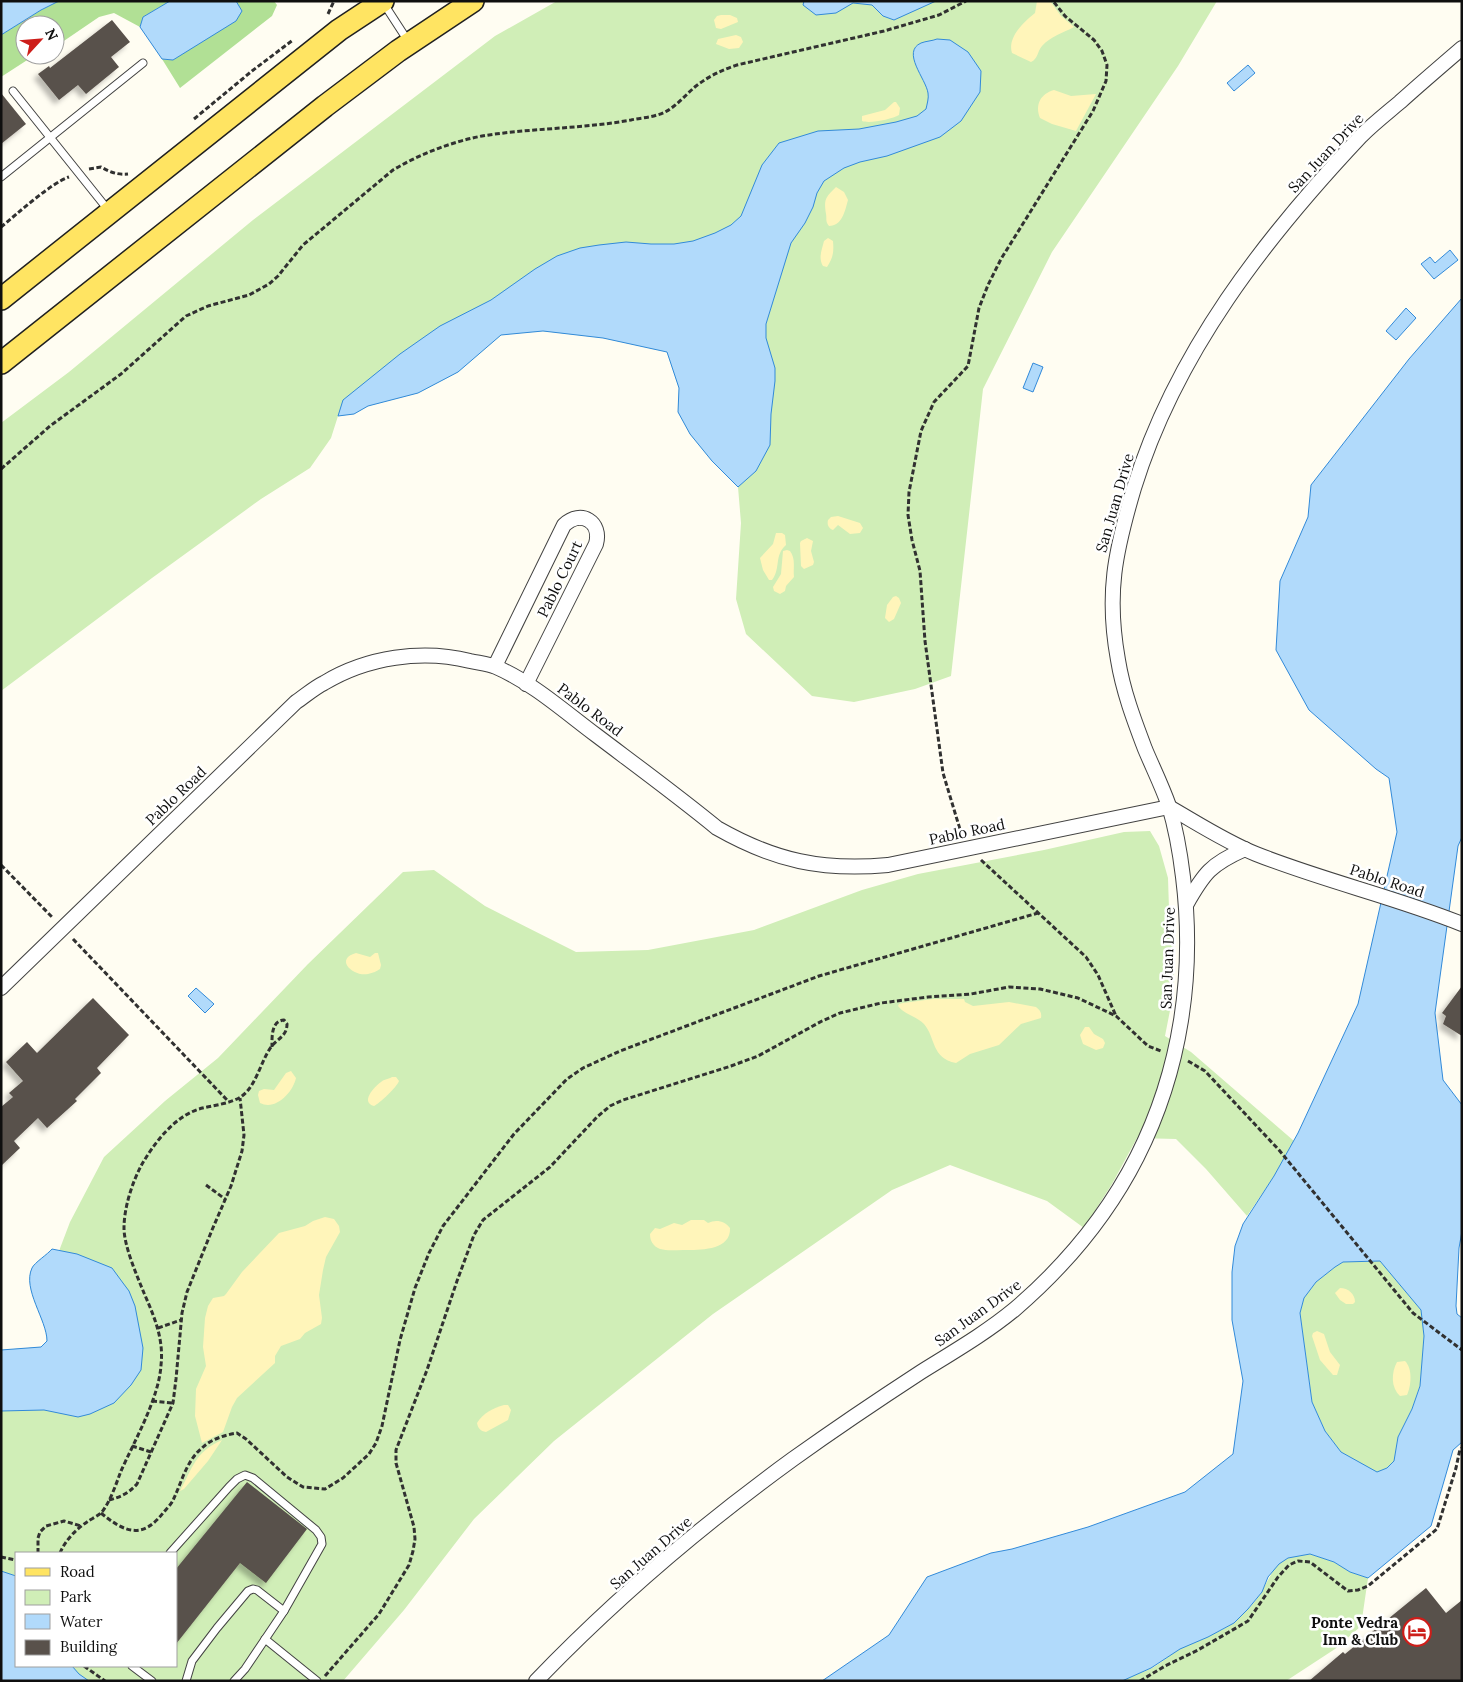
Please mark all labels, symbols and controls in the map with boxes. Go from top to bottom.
north arrow [15,15,65,65]
text: N [41,25,62,43]
street label: San Juan Drive [1284,109,1367,196]
street label: San Juan Drive [1091,451,1138,555]
street label: Pablo Court [533,537,586,620]
street label: Pablo Road [554,679,627,740]
street label: Pablo Road [141,762,210,829]
street label: Pablo Road [927,814,1007,849]
street label: Pablo Road [1348,860,1427,901]
street label: San Juan Drive [1156,907,1179,1009]
street label: San Juan Drive [931,1275,1025,1350]
street label: San Juan Drive [606,1512,695,1593]
legend [15,1552,178,1667]
text: Road [60,1562,95,1581]
text: Park [60,1587,91,1606]
text: Water [60,1612,103,1631]
place label: Ponte Vedra Inn & Club [1311,1613,1398,1649]
hotel icon: Ponte Vedra Inn & Club [1402,1617,1432,1647]
text: Building [60,1637,118,1656]

